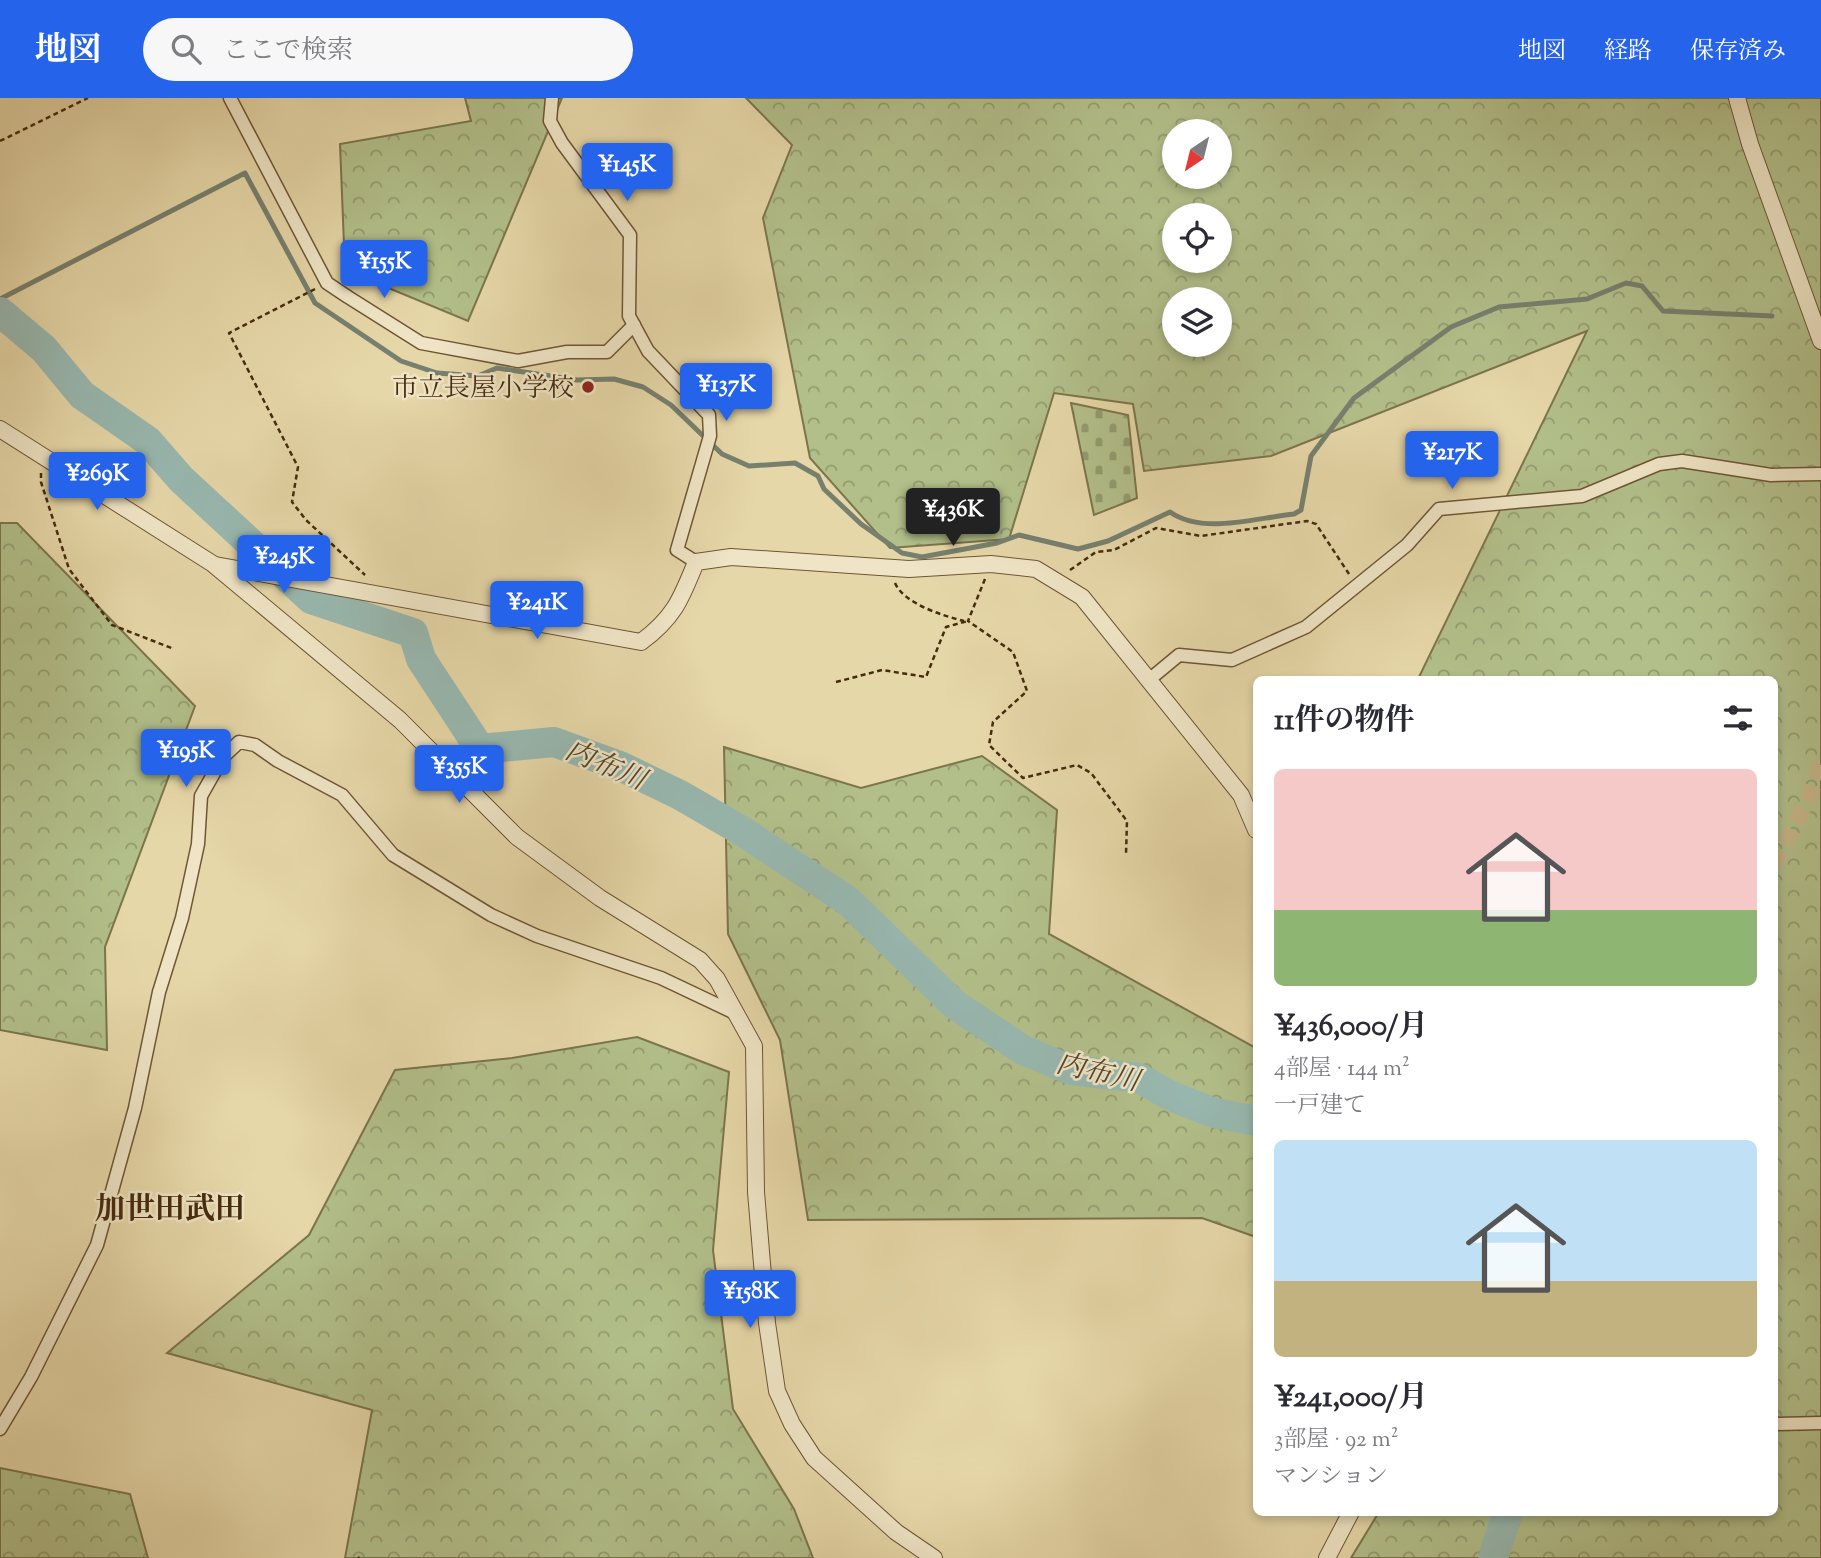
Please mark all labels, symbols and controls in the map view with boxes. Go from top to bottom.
search box [143,18,633,81]
text: 地図 [35,28,101,76]
icon: search [167,30,205,68]
text: ここで検索 [223,33,353,70]
text: 地図 [1518,35,1566,69]
text: 経路 [1604,35,1652,69]
text: 保存済み [1690,35,1786,69]
north arrow [1162,119,1232,189]
map controls [1162,119,1232,357]
pin: ¥145K [578,144,676,203]
text: ¥145K [598,149,656,182]
button: locate [1162,203,1232,273]
pin: ¥155K [335,240,433,300]
text: ¥155K [356,246,412,279]
button: layers [1162,287,1232,357]
pin: ¥137K [677,364,775,423]
text: ¥137K [696,369,756,402]
place label: 市立長屋小学校 [392,371,574,408]
marker: 市立長屋小学校 [580,379,596,395]
pin: ¥217K [1403,432,1501,491]
text: ¥217K [1421,437,1483,470]
pin: ¥269K [48,452,146,512]
text: ¥269K [65,458,129,491]
pin: ¥436K [904,489,1002,548]
text: ¥436K [922,494,984,527]
pin: ¥245K [235,536,333,595]
text: ¥245K [253,541,315,574]
pin: ¥241K [488,582,586,641]
text: ¥241K [506,587,568,620]
icon: filters [1719,699,1757,737]
text: 11件の物件 [1274,700,1414,743]
pin: ¥195K [137,730,235,789]
water label: 内布川 [558,732,654,803]
text: ¥195K [157,735,215,768]
pin: ¥355K [410,746,508,805]
text: ¥355K [431,751,487,784]
icon: home [1453,814,1579,940]
text: ¥436,000/月 [1274,1006,1428,1049]
water label: 内布川 [1052,1045,1146,1104]
text: 4部屋 · 144 m² [1274,1053,1410,1086]
text: 一戸建て [1274,1090,1366,1123]
icon: home [1453,1185,1579,1311]
district label: 加世田武田 [95,1189,245,1232]
pin: ¥158K [701,1270,799,1330]
text: ¥158K [721,1276,779,1309]
text: ¥241,000/月 [1274,1377,1428,1420]
text: 3部屋 · 92 m² [1274,1424,1399,1457]
text: マンション [1274,1461,1388,1494]

